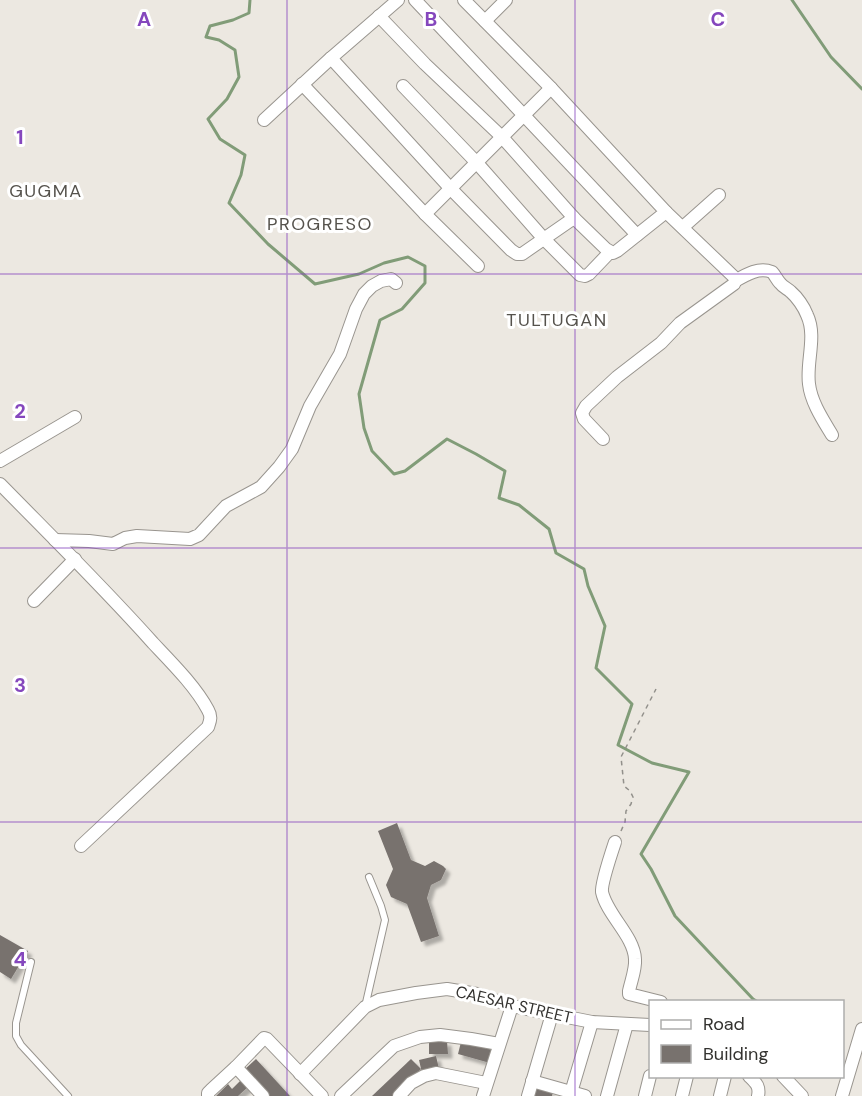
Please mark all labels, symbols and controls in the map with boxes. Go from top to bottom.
text: A [137,6,151,32]
text: B [425,6,437,32]
text: C [711,6,725,32]
text: 1 [16,124,24,150]
district label: GUGMA [9,179,83,203]
district label: PROGRESO [267,212,373,236]
district label: TULTUGAN [506,308,608,332]
text: 2 [14,398,26,424]
text: 3 [14,672,26,698]
text: 4 [14,946,27,972]
street label: CAESAR STREET [454,981,574,1028]
legend [649,1000,844,1078]
text: Road [703,1012,745,1036]
text: Building [703,1042,768,1066]

